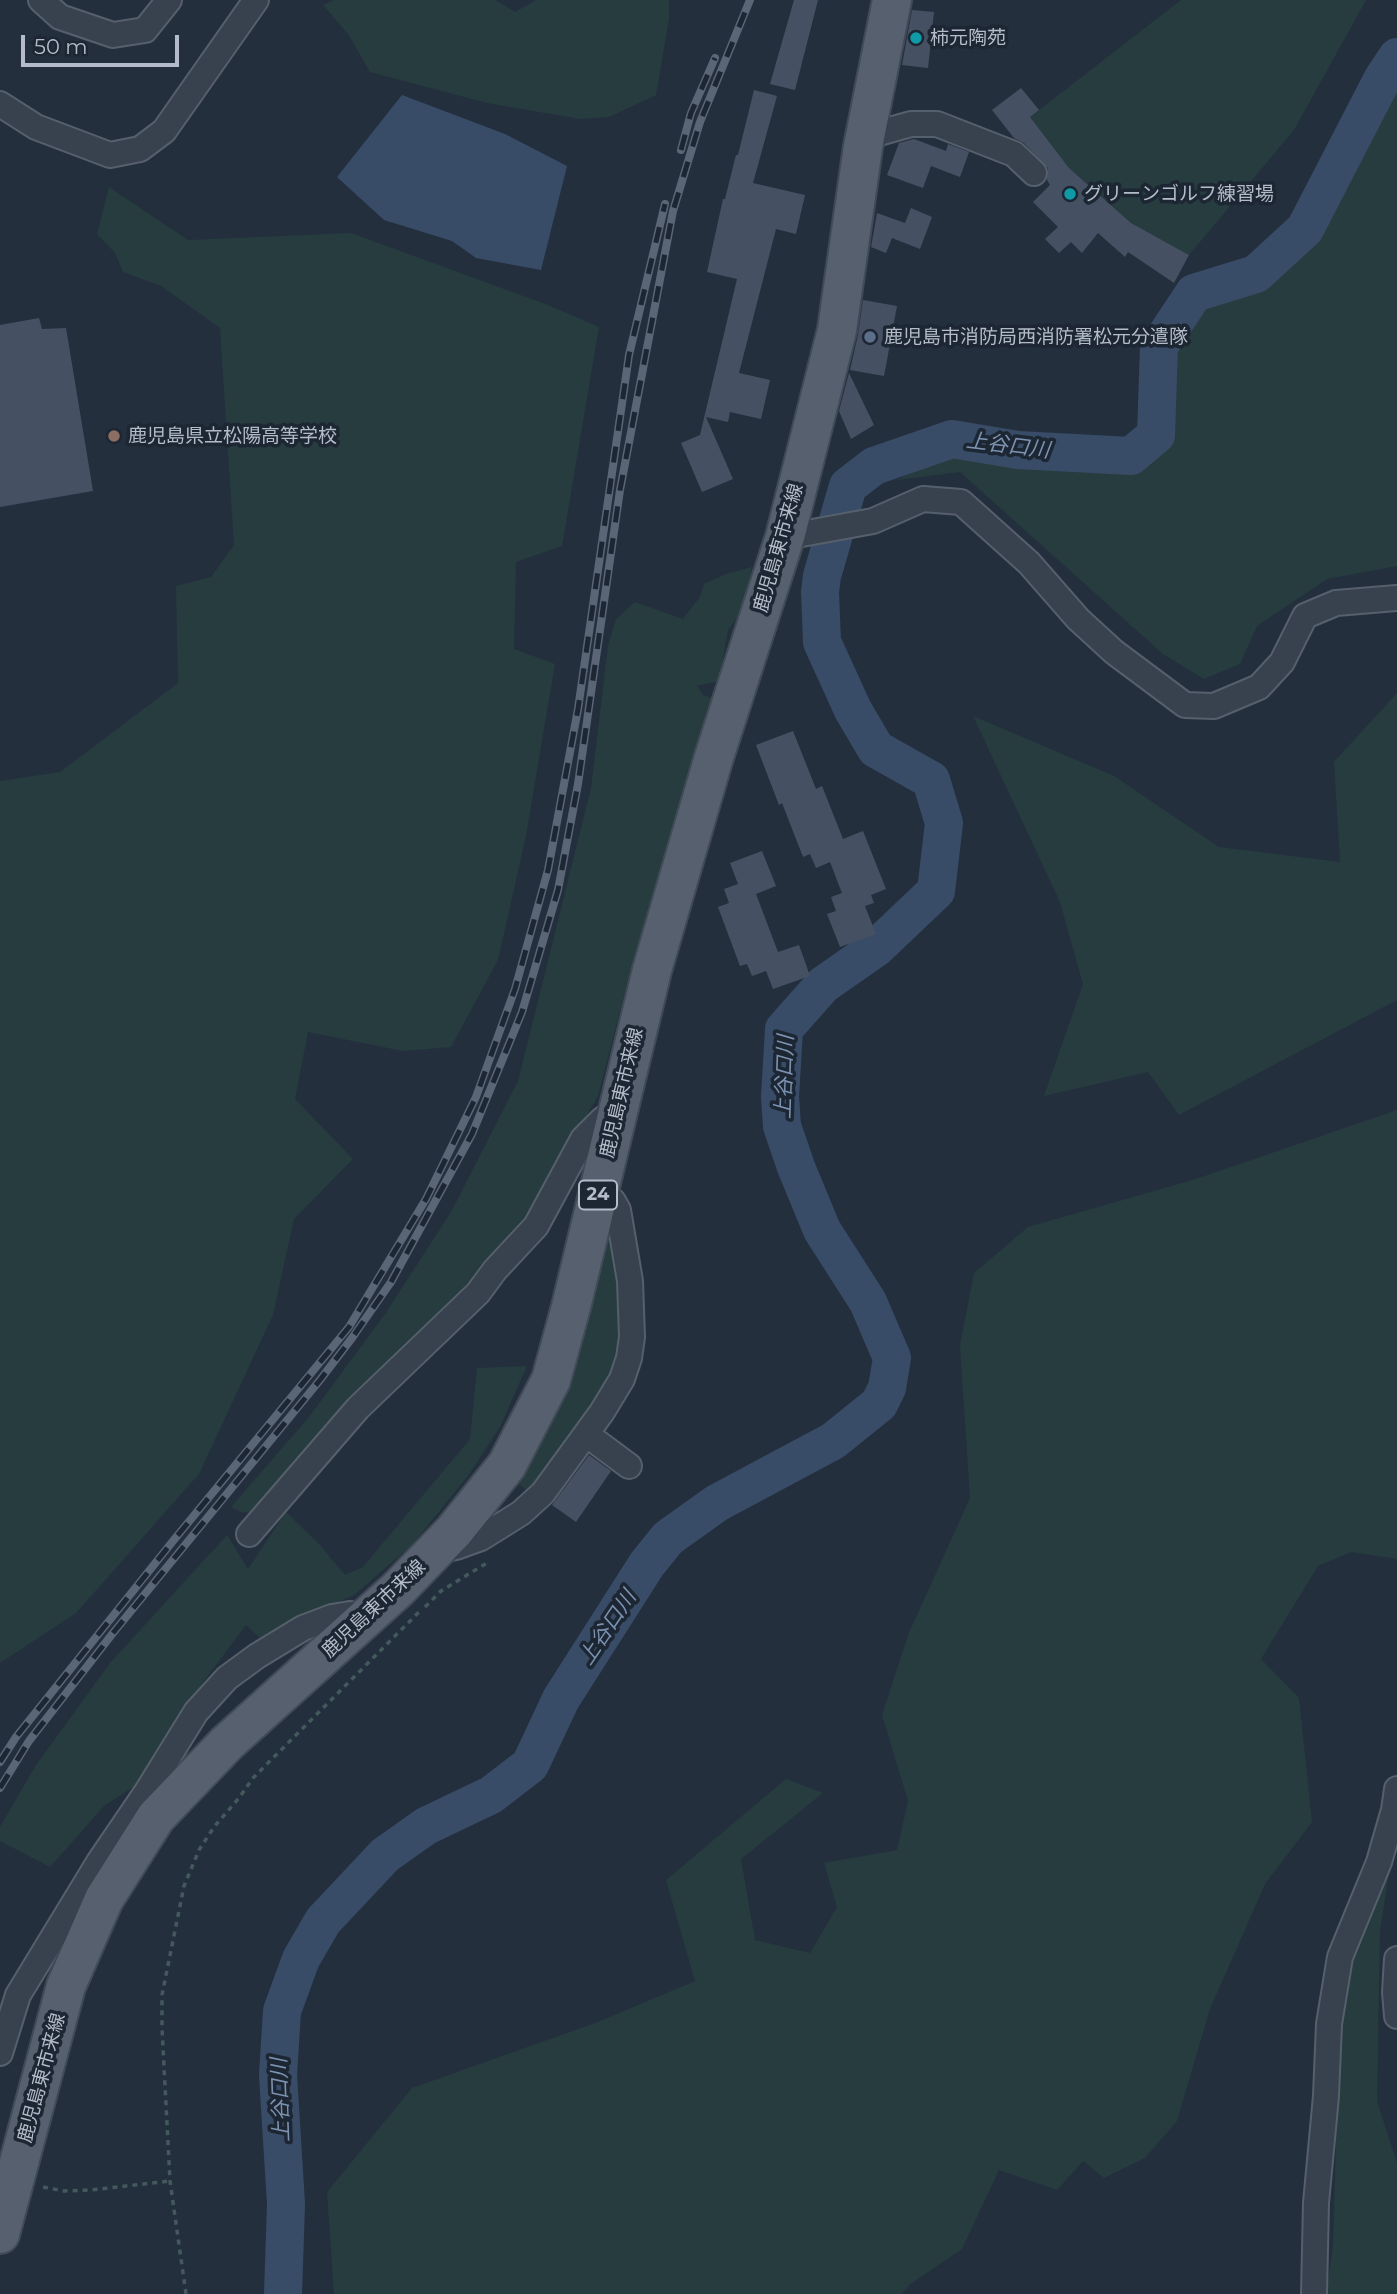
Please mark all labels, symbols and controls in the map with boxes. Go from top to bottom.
scale bar [24,21,182,65]
place label: 柿元陶苑 [930,27,1006,49]
marker: 柿元陶苑 [908,30,924,46]
text: 50 m [34,34,88,59]
place label: グリーンゴルフ練習場 [1084,183,1274,205]
marker: グリーンゴルフ練習場 [1062,186,1078,202]
place label: 鹿児島市消防局西消防署松元分遣隊 [884,326,1188,348]
marker: 鹿児島市消防局西消防署松元分遣隊 [862,329,878,345]
place label: 鹿児島県立松陽高等学校 [128,425,337,447]
marker: 鹿児島県立松陽高等学校 [106,428,122,444]
water label: 上谷口川 [965,428,1051,464]
street label: 鹿児島東市来線 [750,481,808,615]
street label: 鹿児島東市来線 [596,1026,648,1160]
water label: 上谷口川 [771,1035,799,1119]
road number: 24 [579,1180,617,1210]
street label: 鹿児島東市来線 [318,1555,430,1663]
water label: 上谷口川 [574,1586,642,1670]
street label: 鹿児島東市来線 [14,2011,70,2145]
water label: 上谷口川 [267,2058,295,2142]

